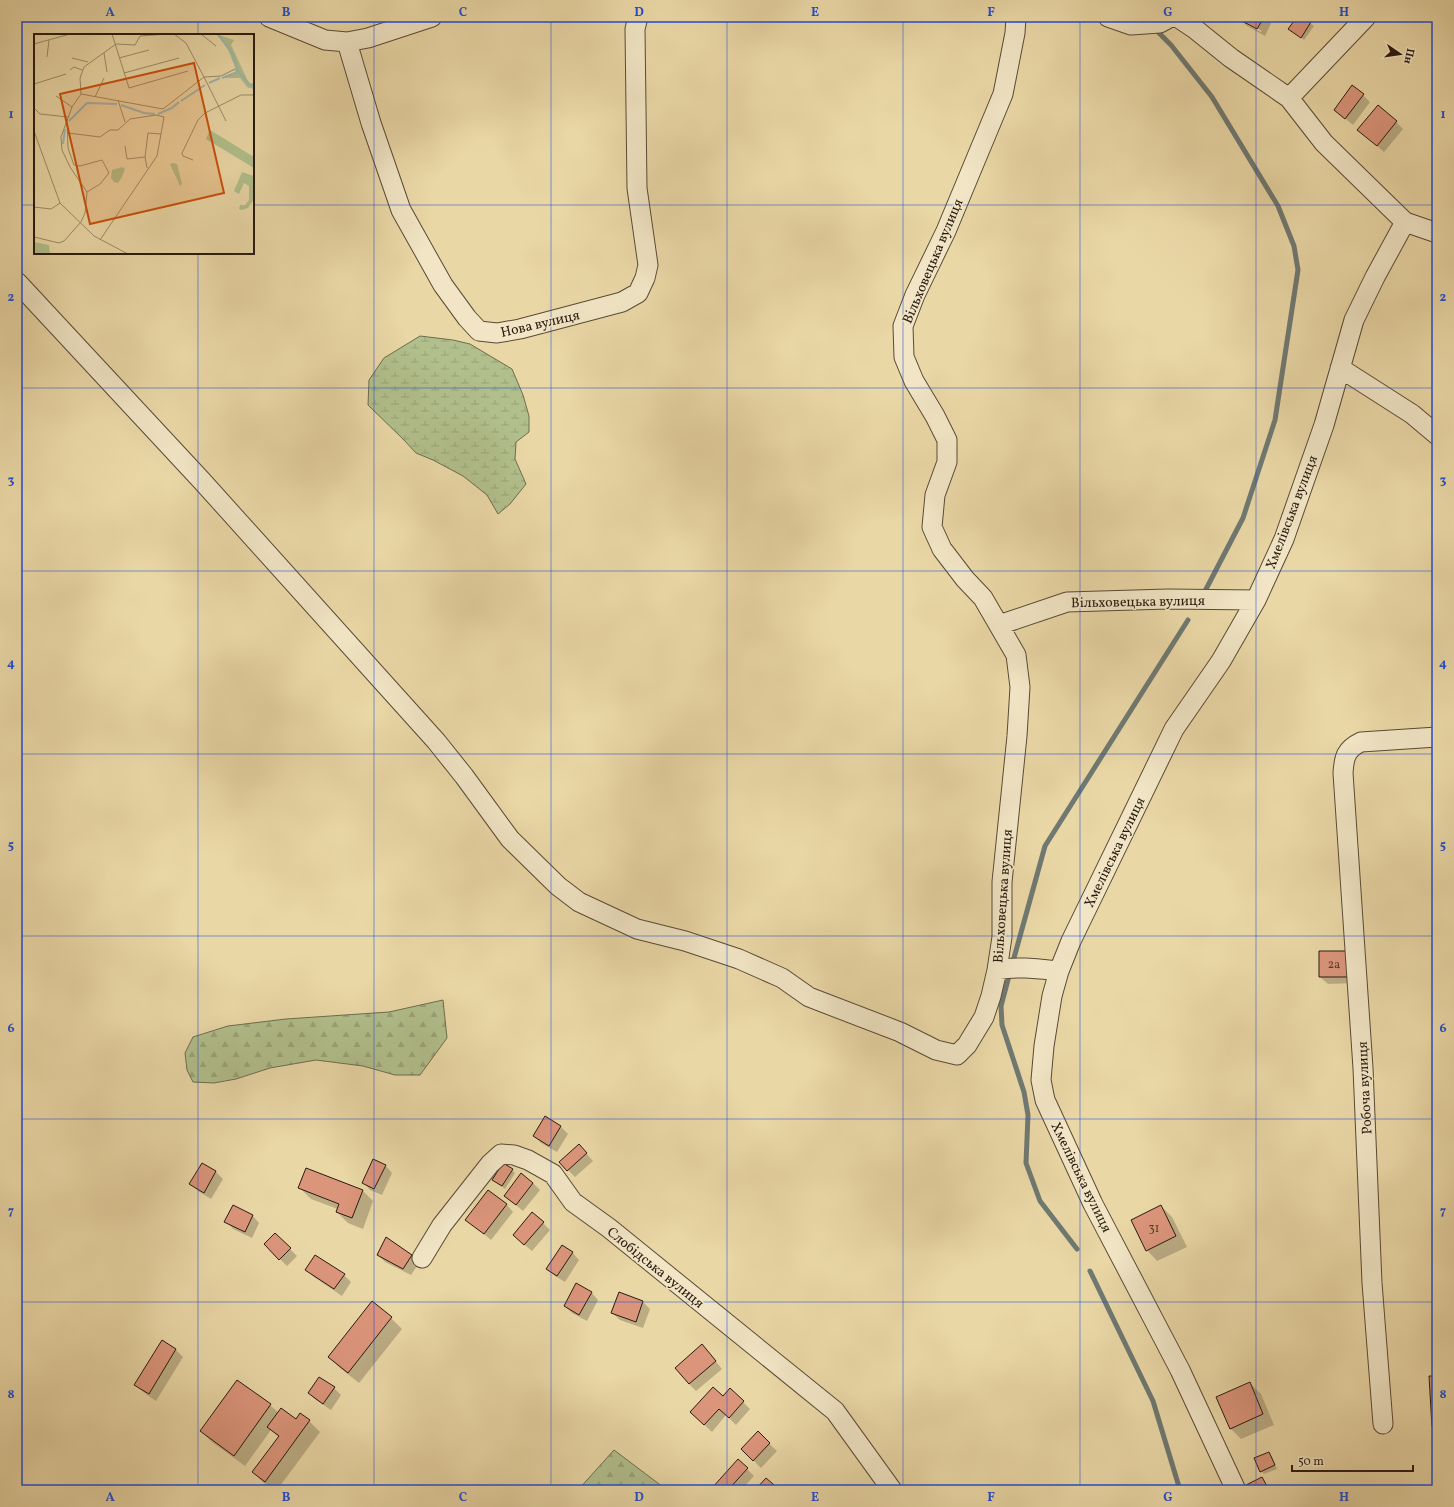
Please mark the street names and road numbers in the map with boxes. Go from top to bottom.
street label: Вільховецька вулиця [898,196,968,327]
street label: Нова вулиця [499,306,582,343]
street label: Хмелівська вулиця [1262,453,1323,572]
street label: Вільховецька вулиця [1071,592,1205,613]
street label: Хмелівська вулиця [1080,794,1150,911]
street label: Вільховецька вулиця [989,829,1018,964]
street label: Робоча вулиця [1354,1041,1377,1135]
street label: Хмелівська вулиця [1046,1119,1116,1236]
street label: Слобідська вулиця [602,1223,708,1313]

